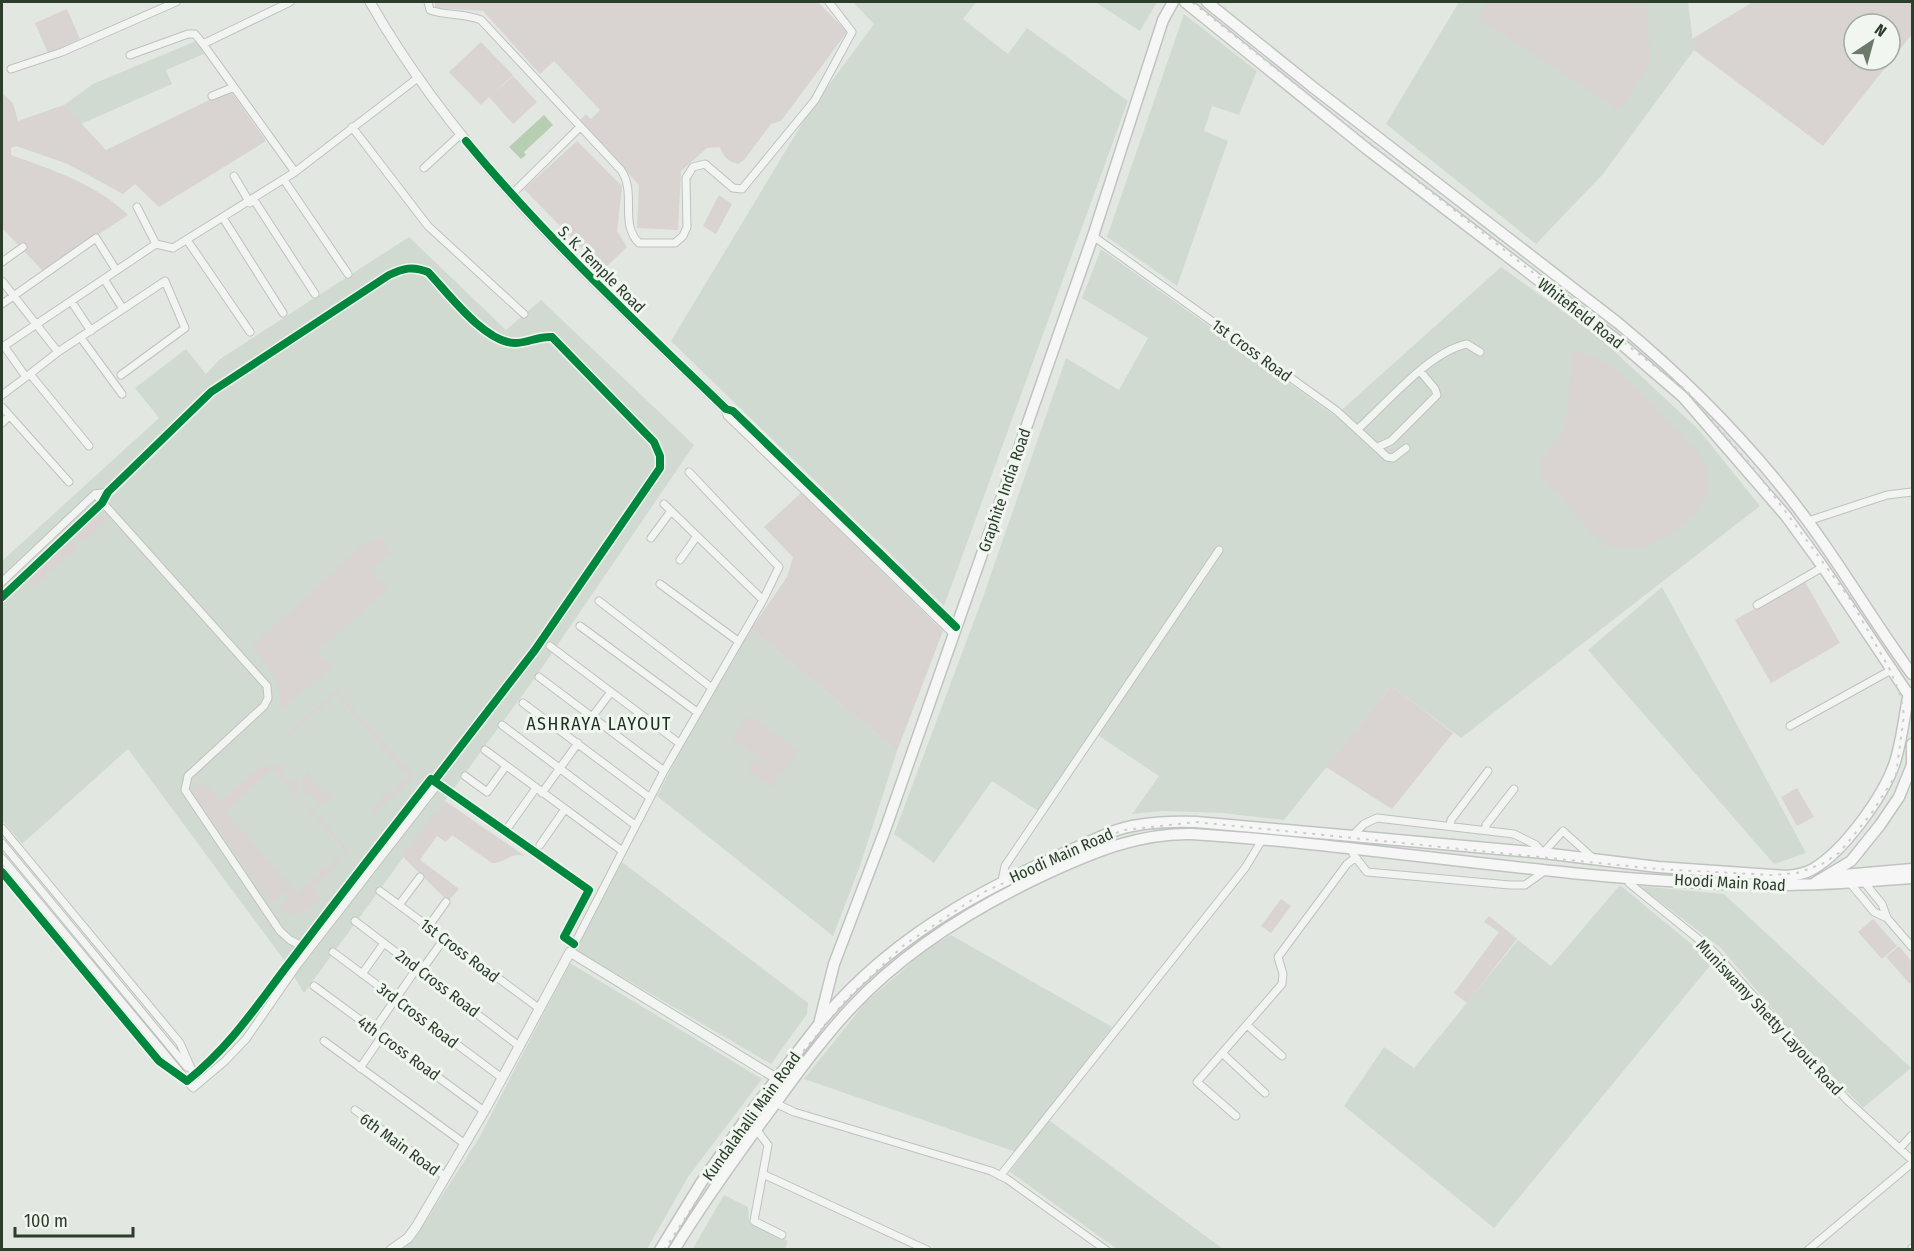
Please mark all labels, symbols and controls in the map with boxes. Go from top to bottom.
north arrow [1842,12,1902,72]
text: N [1871,20,1890,41]
street label: S. K. Temple Road [554,222,649,317]
street label: Whitefield Road [1534,274,1627,353]
street label: 1st Cross Road [1208,315,1295,386]
street label: Graphite India Road [974,426,1035,555]
district label: ASHRAYA LAYOUT [526,713,672,735]
street label: Hoodi Main Road [1006,824,1116,887]
street label: Hoodi Main Road [1674,870,1786,895]
street label: 1st Cross Road [416,915,503,986]
street label: Muniswamy Shetty Layout Road [1692,935,1847,1099]
street label: 2nd Cross Road [392,946,483,1021]
street label: 3rd Cross Road [373,979,462,1052]
street label: 4th Cross Road [354,1012,444,1085]
street label: Kundalahalli Main Road [698,1048,804,1184]
street label: 6th Main Road [356,1109,443,1180]
scale bar [15,1200,134,1238]
text: 100 m [24,1210,68,1232]

